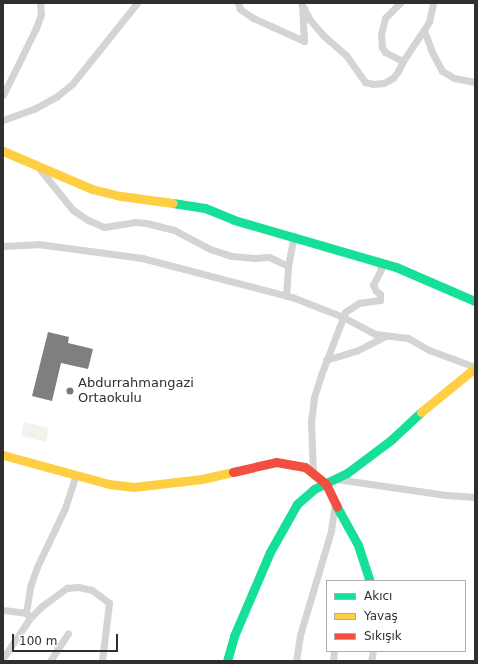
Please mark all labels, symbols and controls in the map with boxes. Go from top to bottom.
place label: Abdurrahmangazi Ortaokulu [78,376,194,407]
marker: Abdurrahmangazi Ortaokulu [65,386,75,396]
legend [326,580,466,652]
text: Akıcı [364,589,392,603]
text: Yavaş [364,609,398,623]
scale bar [14,626,120,652]
text: Sıkışık [364,629,402,643]
text: 100 m [19,634,57,648]

